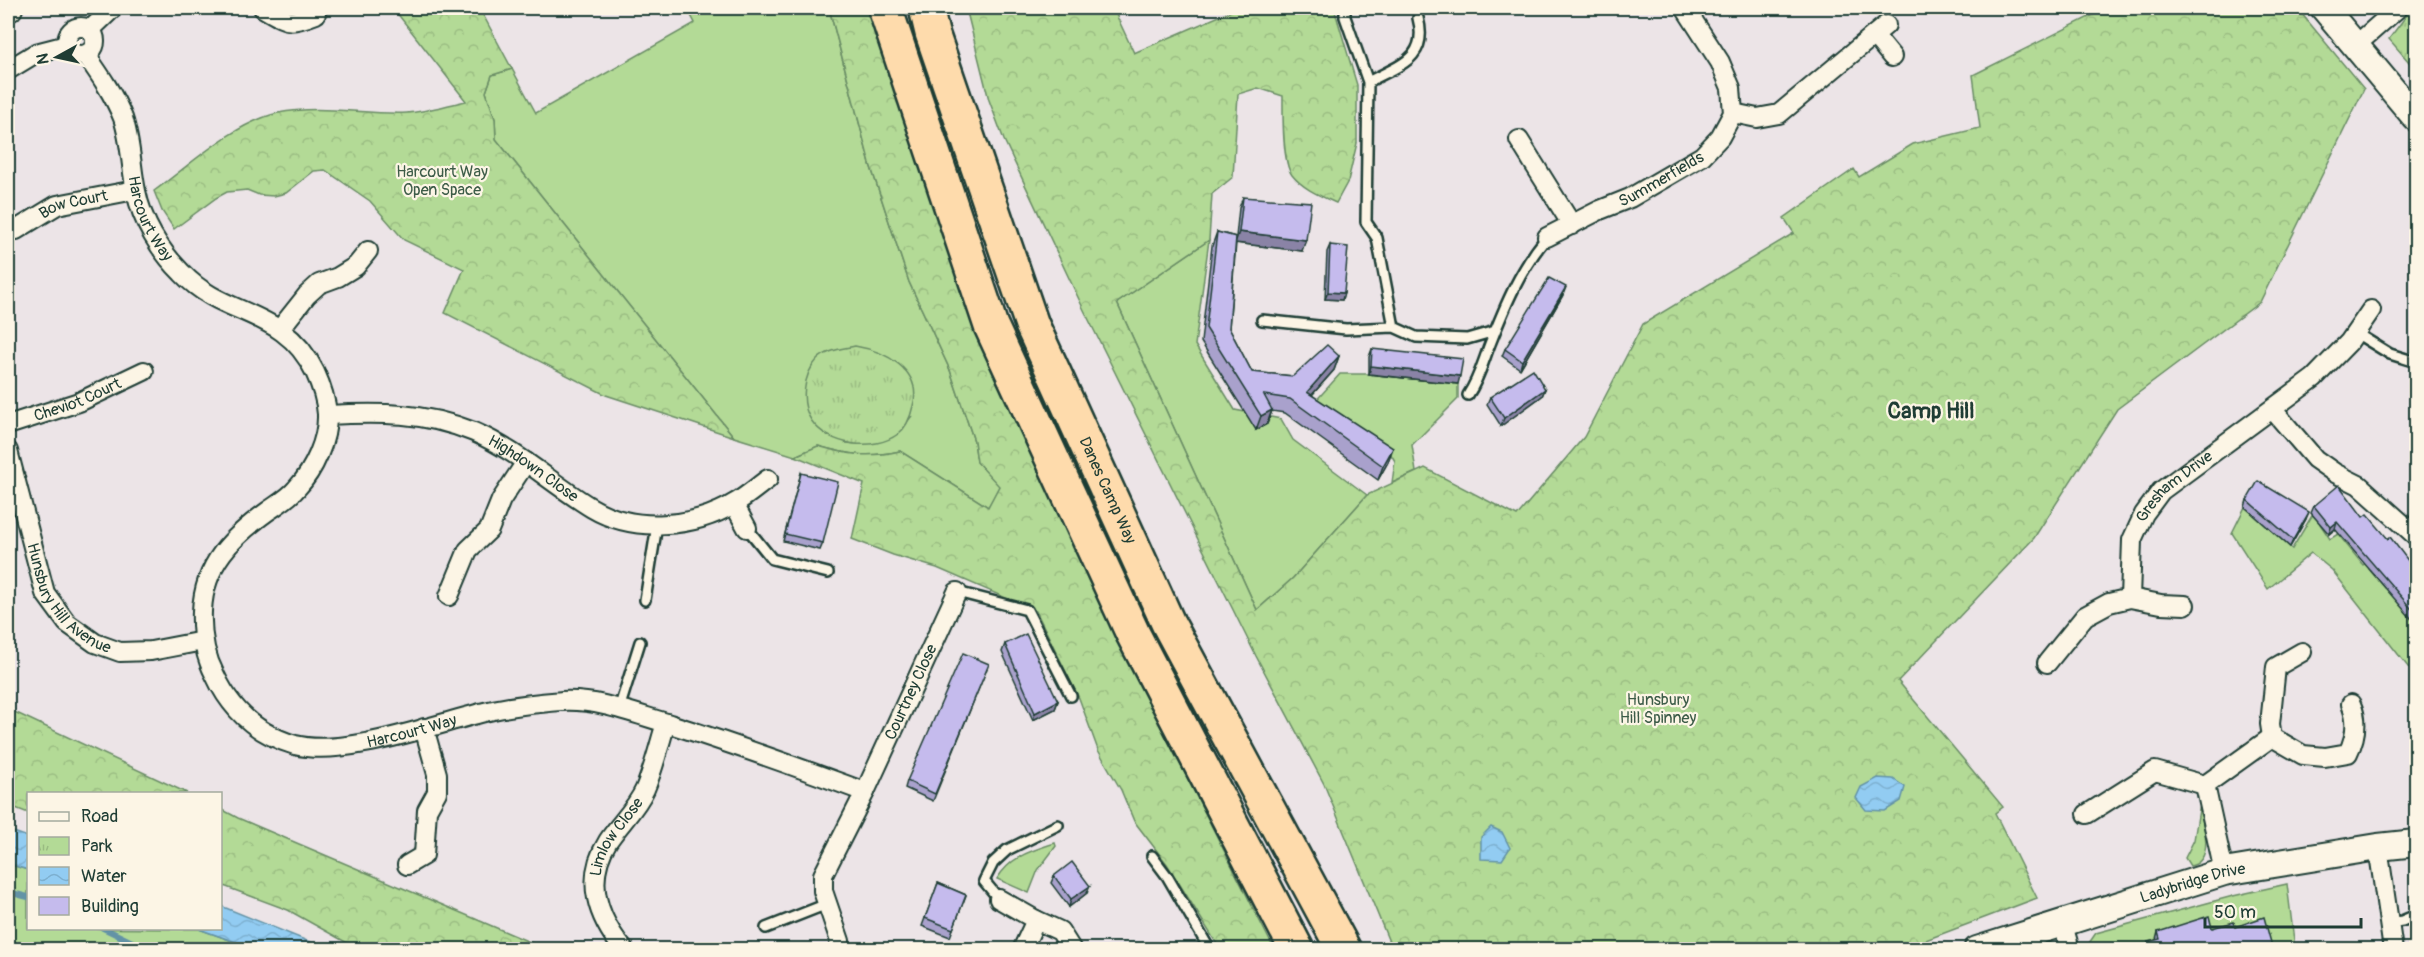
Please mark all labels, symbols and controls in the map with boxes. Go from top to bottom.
north arrow [27,27,87,87]
text: N [32,52,54,66]
street label: Summerfields [1616,147,1707,211]
park label: Harcourt Way Open Space [396,162,488,200]
street label: Harcourt Way [123,174,177,265]
street label: Bow Court [35,185,110,224]
street label: Cheviot Court [31,373,125,426]
district label: Camp Hill [1888,397,1974,425]
street label: Highdown Close [485,431,582,507]
street label: Danes Camp Way [1074,434,1140,547]
street label: Gresham Drive [2132,446,2217,525]
street label: Hunsbury Hill Avenue [22,541,114,658]
street label: Courtney Close [880,641,942,743]
park label: Hunsbury Hill Spinney [1620,690,1696,728]
street label: Harcourt Way [365,710,459,752]
legend [27,792,222,930]
street label: Limlow Close [586,794,648,878]
text: Road [81,805,118,828]
text: Park [81,835,113,858]
street label: Ladybridge Drive [2138,859,2247,908]
text: Water [81,865,127,888]
scale bar [2205,891,2361,929]
text: Building [81,895,139,918]
text: 50 m [2214,901,2256,924]

